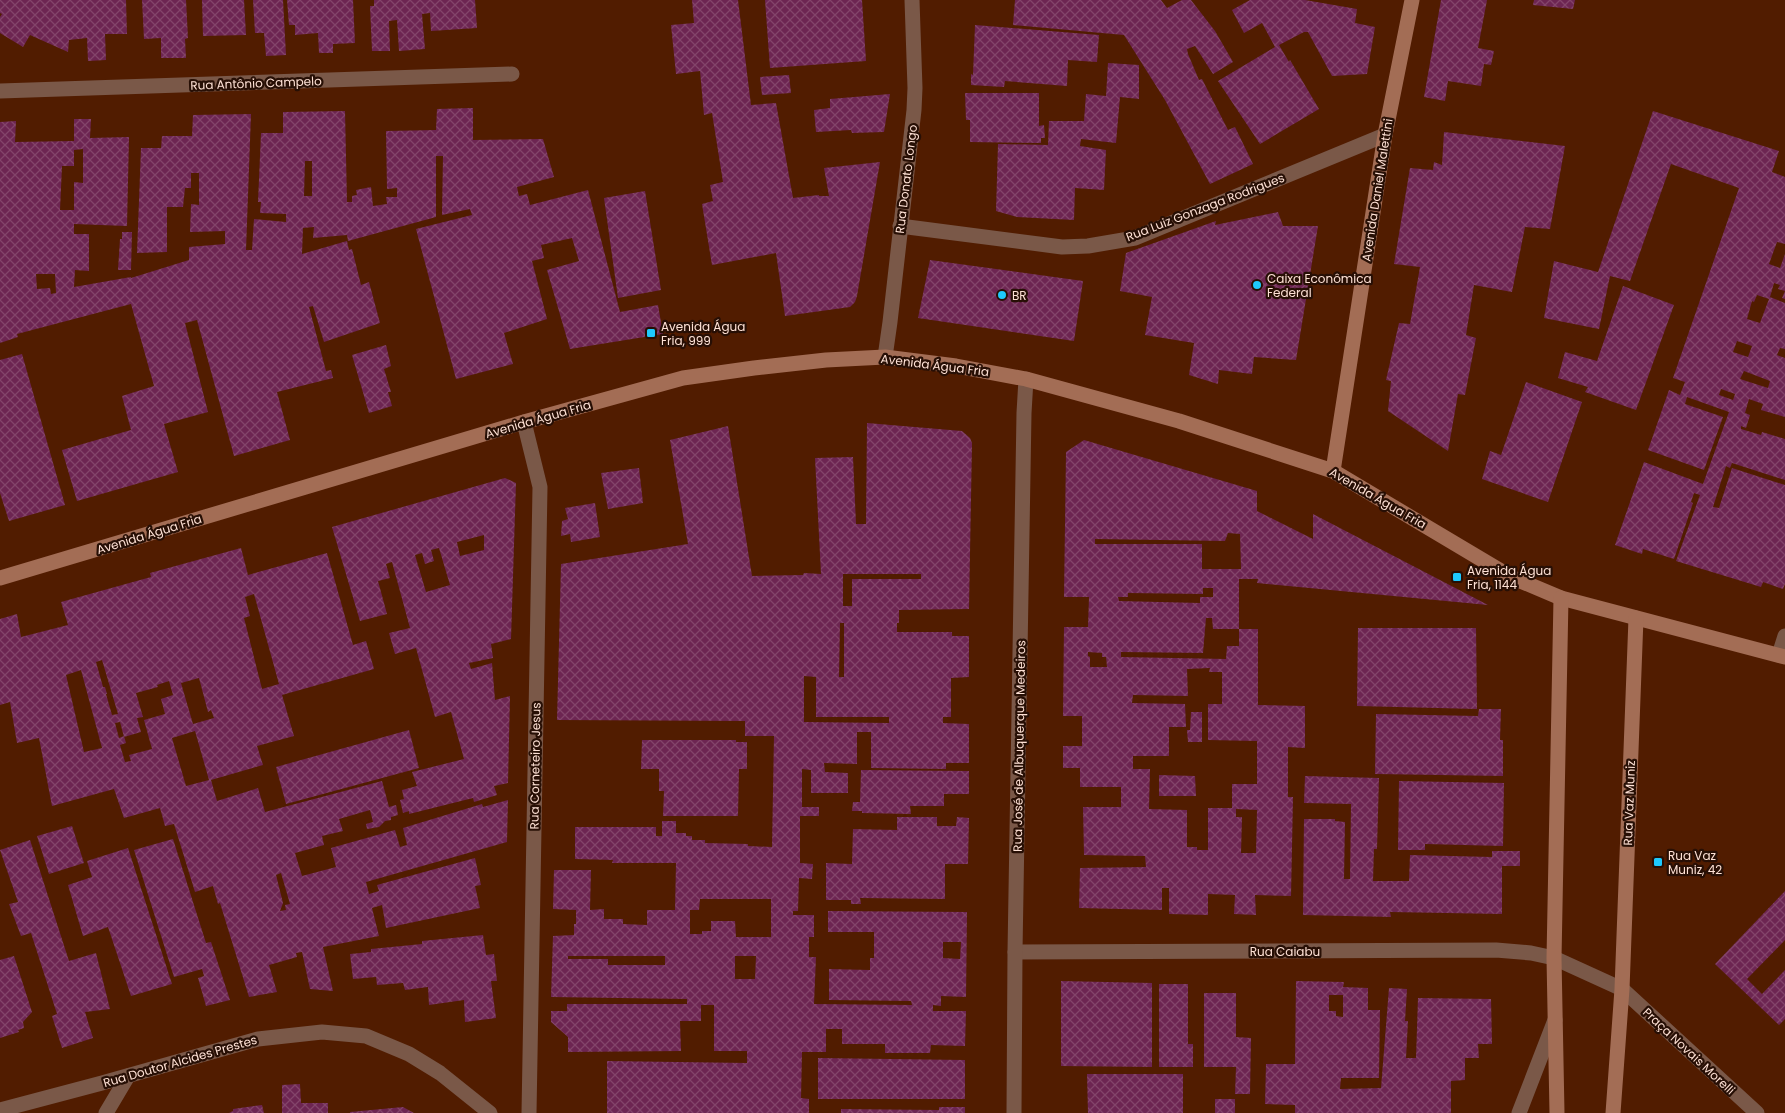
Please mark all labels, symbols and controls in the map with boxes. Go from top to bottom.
street label: Rua Antônio Campelo [190,72,322,94]
street label: Avenida Daniel Malettini [1357,117,1397,263]
street label: Rua Donato Longo [891,123,921,235]
street label: Rua Luiz Gonzaga Rodrigues [1123,169,1287,245]
place label: Caixa Econômica Federal [1267,270,1372,301]
marker: Caixa Econômica Federal [1251,279,1263,291]
place label: BR [1012,287,1027,304]
marker: BR [996,289,1008,301]
place label: Avenida Água Fria, 999 [661,318,745,349]
marker: Avenida Água Fria, 999 [645,327,657,339]
street label: Avenida Água Fria [880,350,990,380]
street label: Avenida Água Fria [483,396,593,442]
street label: Avenida Água Fria [1327,463,1429,533]
street label: Avenida Água Fria [94,510,204,558]
place label: Avenida Água Fria, 1144 [1467,562,1551,593]
marker: Avenida Água Fria, 1144 [1451,571,1463,583]
street label: Rua José de Albuquerque Medeiros [1009,640,1029,852]
street label: Rua Corneteiro Jesus [525,702,545,830]
street label: Rua Vaz Muniz [1619,760,1639,846]
place label: Rua Vaz Muniz, 42 [1668,847,1722,878]
marker: Rua Vaz Muniz, 42 [1652,856,1664,868]
street label: Rua Caiabu [1250,943,1320,960]
street label: Praça Novais Morelli [1639,1004,1739,1098]
street label: Rua Doutor Alcides Prestes [101,1031,259,1091]

